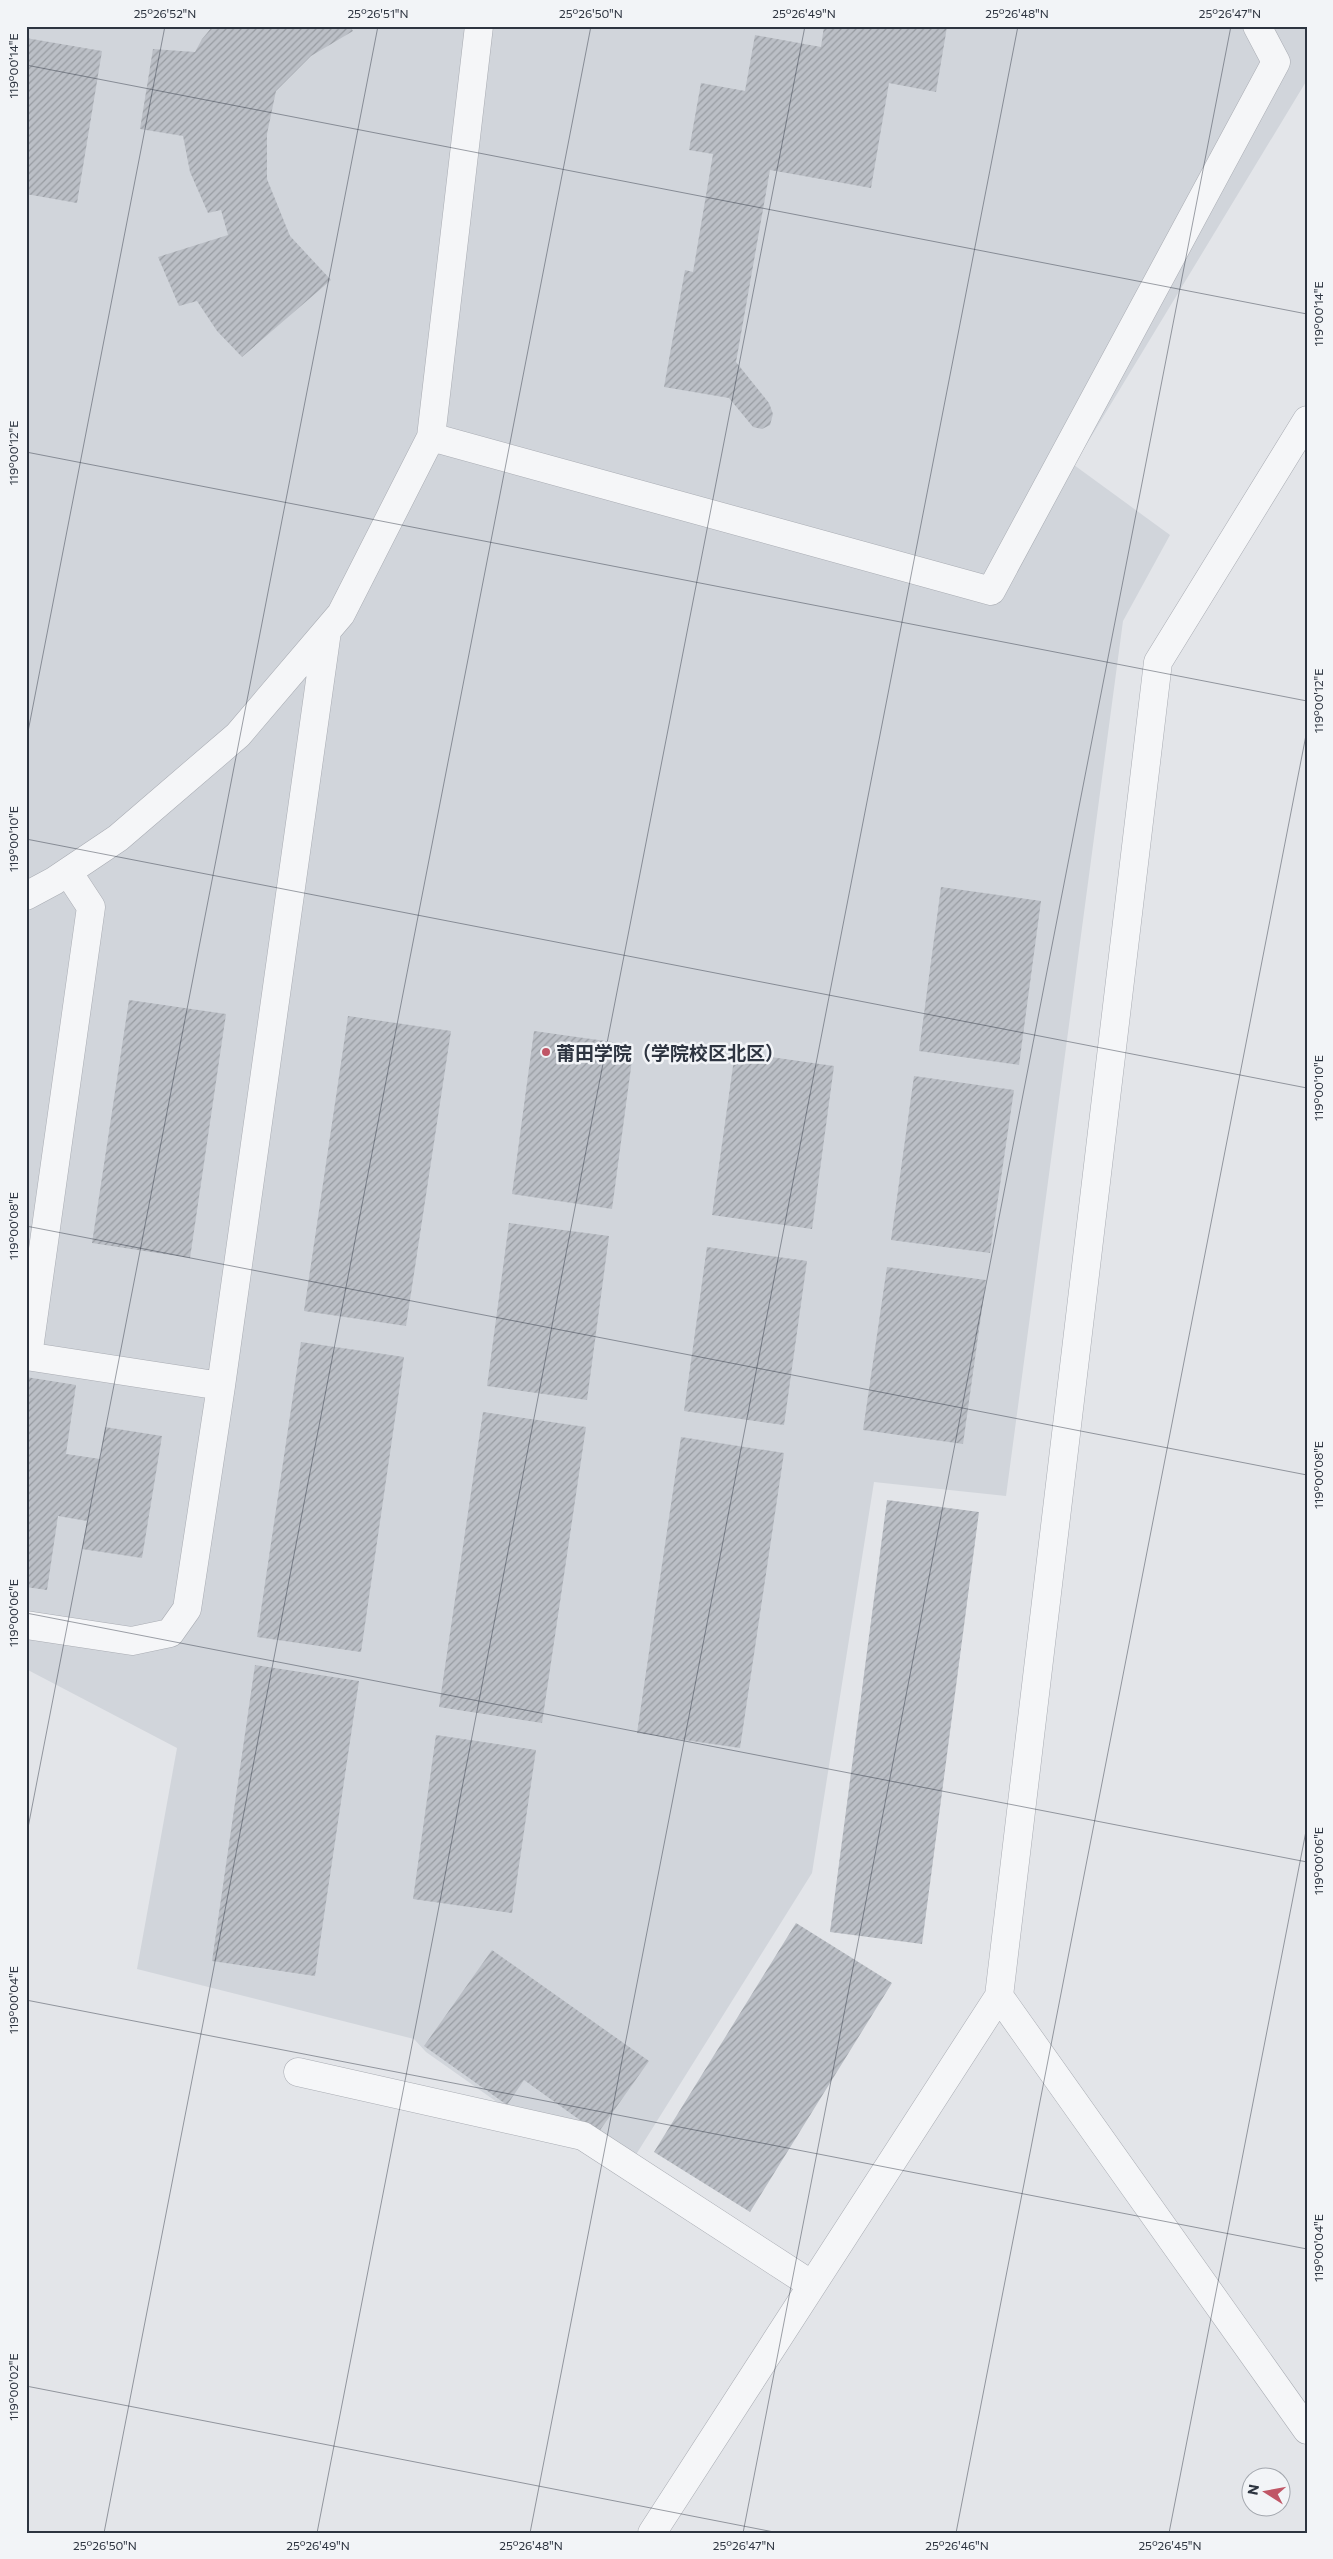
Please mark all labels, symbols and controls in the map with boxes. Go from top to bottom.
text: 25°26'52"N [134,6,196,20]
text: 25°26'51"N [347,6,409,20]
text: 25°26'50"N [559,6,623,20]
text: 25°26'49"N [772,6,836,20]
text: 25°26'48"N [985,6,1049,20]
text: 25°26'47"N [1199,6,1261,20]
text: 119°00'14"E [6,33,20,99]
text: 119°00'14"E [1311,281,1325,347]
text: 119°00'12"E [6,421,20,485]
text: 119°00'12"E [1311,669,1325,733]
text: 119°00'10"E [6,806,20,872]
place label: 莆田学院（学院校区北区） [556,1041,784,1064]
marker: 莆田学院（学院校区北区） [540,1046,552,1058]
text: 119°00'10"E [1311,1055,1325,1121]
text: 119°00'08"E [6,1192,20,1260]
text: 119°00'08"E [1311,1441,1325,1509]
text: 119°00'06"E [6,1579,20,1647]
text: 119°00'06"E [1311,1827,1325,1895]
text: 119°00'04"E [6,1966,20,2034]
text: 119°00'04"E [1311,2214,1325,2282]
text: 119°00'02"E [6,2353,20,2421]
north arrow [1240,2466,1290,2516]
text: N [1243,2483,1262,2496]
text: 25°26'50"N [73,2538,137,2552]
text: 25°26'49"N [286,2538,350,2552]
text: 25°26'48"N [499,2538,563,2552]
text: 25°26'47"N [713,2538,775,2552]
text: 25°26'46"N [925,2538,989,2552]
text: 25°26'45"N [1138,2538,1202,2552]

